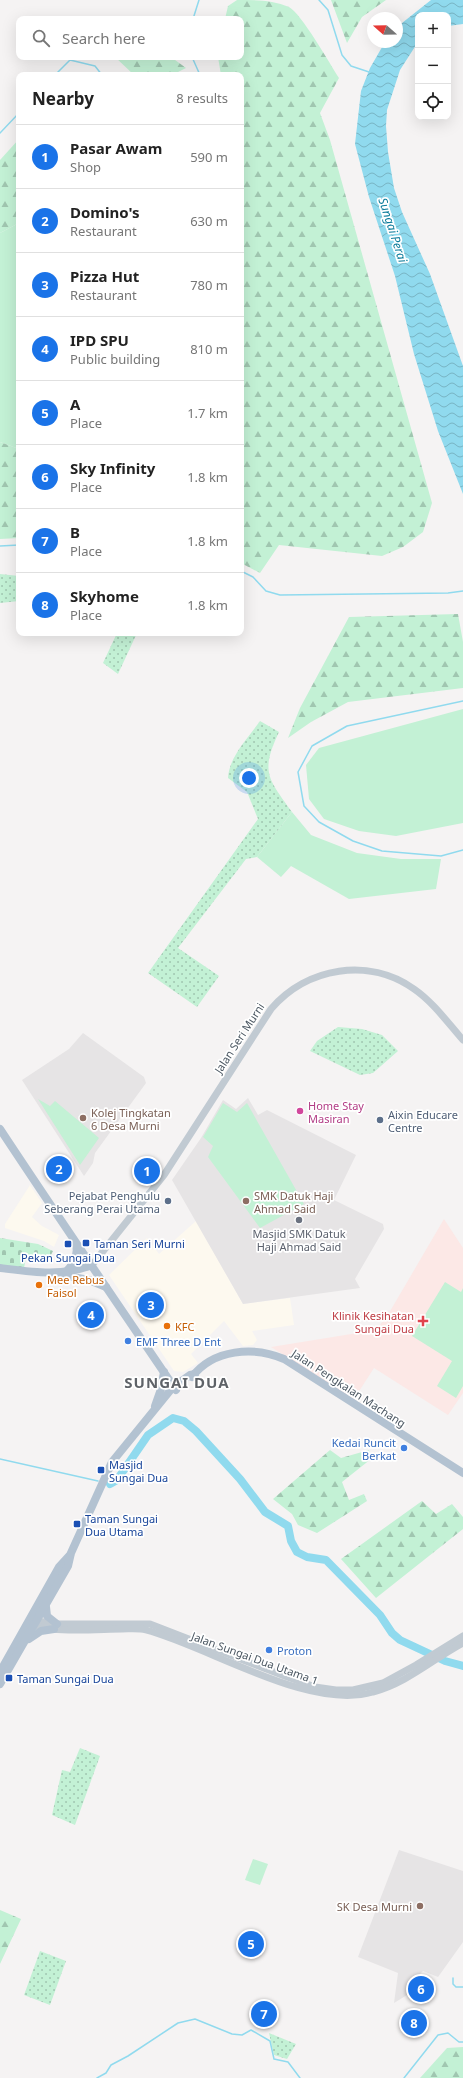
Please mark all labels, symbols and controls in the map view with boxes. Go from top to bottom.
north arrow [367,12,403,48]
map controls [415,12,451,120]
button: + [415,12,451,48]
search box [16,16,244,60]
icon: search [30,27,52,49]
text: Search here [62,28,145,48]
button: − [415,48,451,84]
button: locate [415,84,451,120]
text: Nearby [32,87,94,110]
text: 8 results [176,89,228,107]
text: Pasar Awam [70,138,162,158]
text: 1 [41,148,49,166]
text: 590 m [190,148,228,166]
text: Shop [70,158,101,176]
water label: Sungai Perai [375,195,412,265]
text: Domino's [70,202,140,222]
text: 2 [41,212,49,230]
text: 630 m [190,212,228,230]
text: Restaurant [70,222,137,240]
text: Pizza Hut [70,266,139,286]
text: 3 [41,276,49,294]
text: 780 m [190,276,228,294]
text: Restaurant [70,286,137,304]
text: IPD SPU [70,330,129,350]
text: 4 [41,340,49,358]
text: 810 m [190,340,228,358]
text: Public building [70,350,160,368]
text: A [70,394,80,414]
text: 5 [41,404,49,422]
text: 1.7 km [187,404,228,422]
text: Place [70,414,102,432]
text: Sky Infinity [70,458,155,478]
text: 6 [41,468,49,486]
text: 1.8 km [187,468,228,486]
text: Place [70,478,102,496]
text: B [70,522,80,542]
text: 7 [41,532,49,550]
text: 1.8 km [187,532,228,550]
text: Place [70,542,102,560]
text: Skyhome [70,586,139,606]
text: 8 [41,596,49,614]
text: 1.8 km [187,596,228,614]
text: Place [70,606,102,624]
your location [239,768,259,788]
street label: Jalan Seri Murni [210,1000,267,1077]
place label: Home Stay Masiran [308,1098,364,1126]
place label: Kolej Tingkatan 6 Desa Murni [91,1105,171,1133]
marker: Home Stay Masiran [295,1106,305,1116]
place label: Aixin Educare Centre [388,1107,458,1135]
marker: Kolej Tingkatan 6 Desa Murni [78,1113,88,1123]
marker: Aixin Educare Centre [375,1115,385,1125]
pin: 2 [46,1154,72,1184]
pin: 1 [134,1156,160,1186]
place label: Pejabat Penghulu Seberang Perai Utama [44,1188,160,1216]
place label: SMK Datuk Haji Ahmad Said [254,1188,333,1216]
marker: Pejabat Penghulu Seberang Perai Utama [163,1196,173,1206]
marker: SMK Datuk Haji Ahmad Said [241,1196,251,1206]
marker: Masjid SMK Datuk Haji Ahmad Said [294,1215,304,1225]
place label: Masjid SMK Datuk Haji Ahmad Said [252,1226,346,1254]
place label: Taman Seri Murni [94,1236,185,1251]
marker: Taman Seri Murni [81,1238,91,1248]
marker: Pekan Sungai Dua [63,1239,73,1249]
place label: Pekan Sungai Dua [21,1250,115,1265]
place label: Mee Rebus Faisol [47,1272,104,1300]
marker: Mee Rebus Faisol [34,1280,44,1290]
pin: 3 [138,1290,164,1320]
pin: 4 [78,1300,104,1330]
place label: Klinik Kesihatan Sungai Dua [332,1308,414,1336]
marker: Klinik Kesihatan Sungai Dua [417,1315,429,1327]
place label: KFC [175,1319,195,1334]
marker: KFC [162,1321,172,1331]
place label: EMF Three D Ent [136,1334,221,1349]
marker: EMF Three D Ent [123,1336,133,1346]
street label: Jalan Pengkalan Machang [288,1345,409,1430]
district label: SUNGAI DUA [124,1372,230,1392]
place label: Kedai Runcit Berkat [332,1435,396,1463]
marker: Kedai Runcit Berkat [399,1443,409,1453]
place label: Masjid Sungai Dua [109,1457,168,1485]
marker: Masjid Sungai Dua [96,1465,106,1475]
place label: Taman Sungai Dua Utama [85,1511,158,1539]
marker: Taman Sungai Dua Utama [72,1519,82,1529]
street label: Jalan Sungai Dua Utama 1 [189,1628,320,1688]
place label: Proton [277,1643,312,1658]
marker: Proton [264,1645,274,1655]
place label: Taman Sungai Dua [17,1671,114,1686]
marker: Taman Sungai Dua [4,1673,14,1683]
place label: SK Desa Murni [337,1899,412,1914]
marker: SK Desa Murni [415,1901,425,1911]
pin: 5 [238,1929,264,1959]
pin: 6 [408,1974,434,2004]
pin: 7 [251,1999,277,2029]
pin: 8 [401,2008,427,2038]

